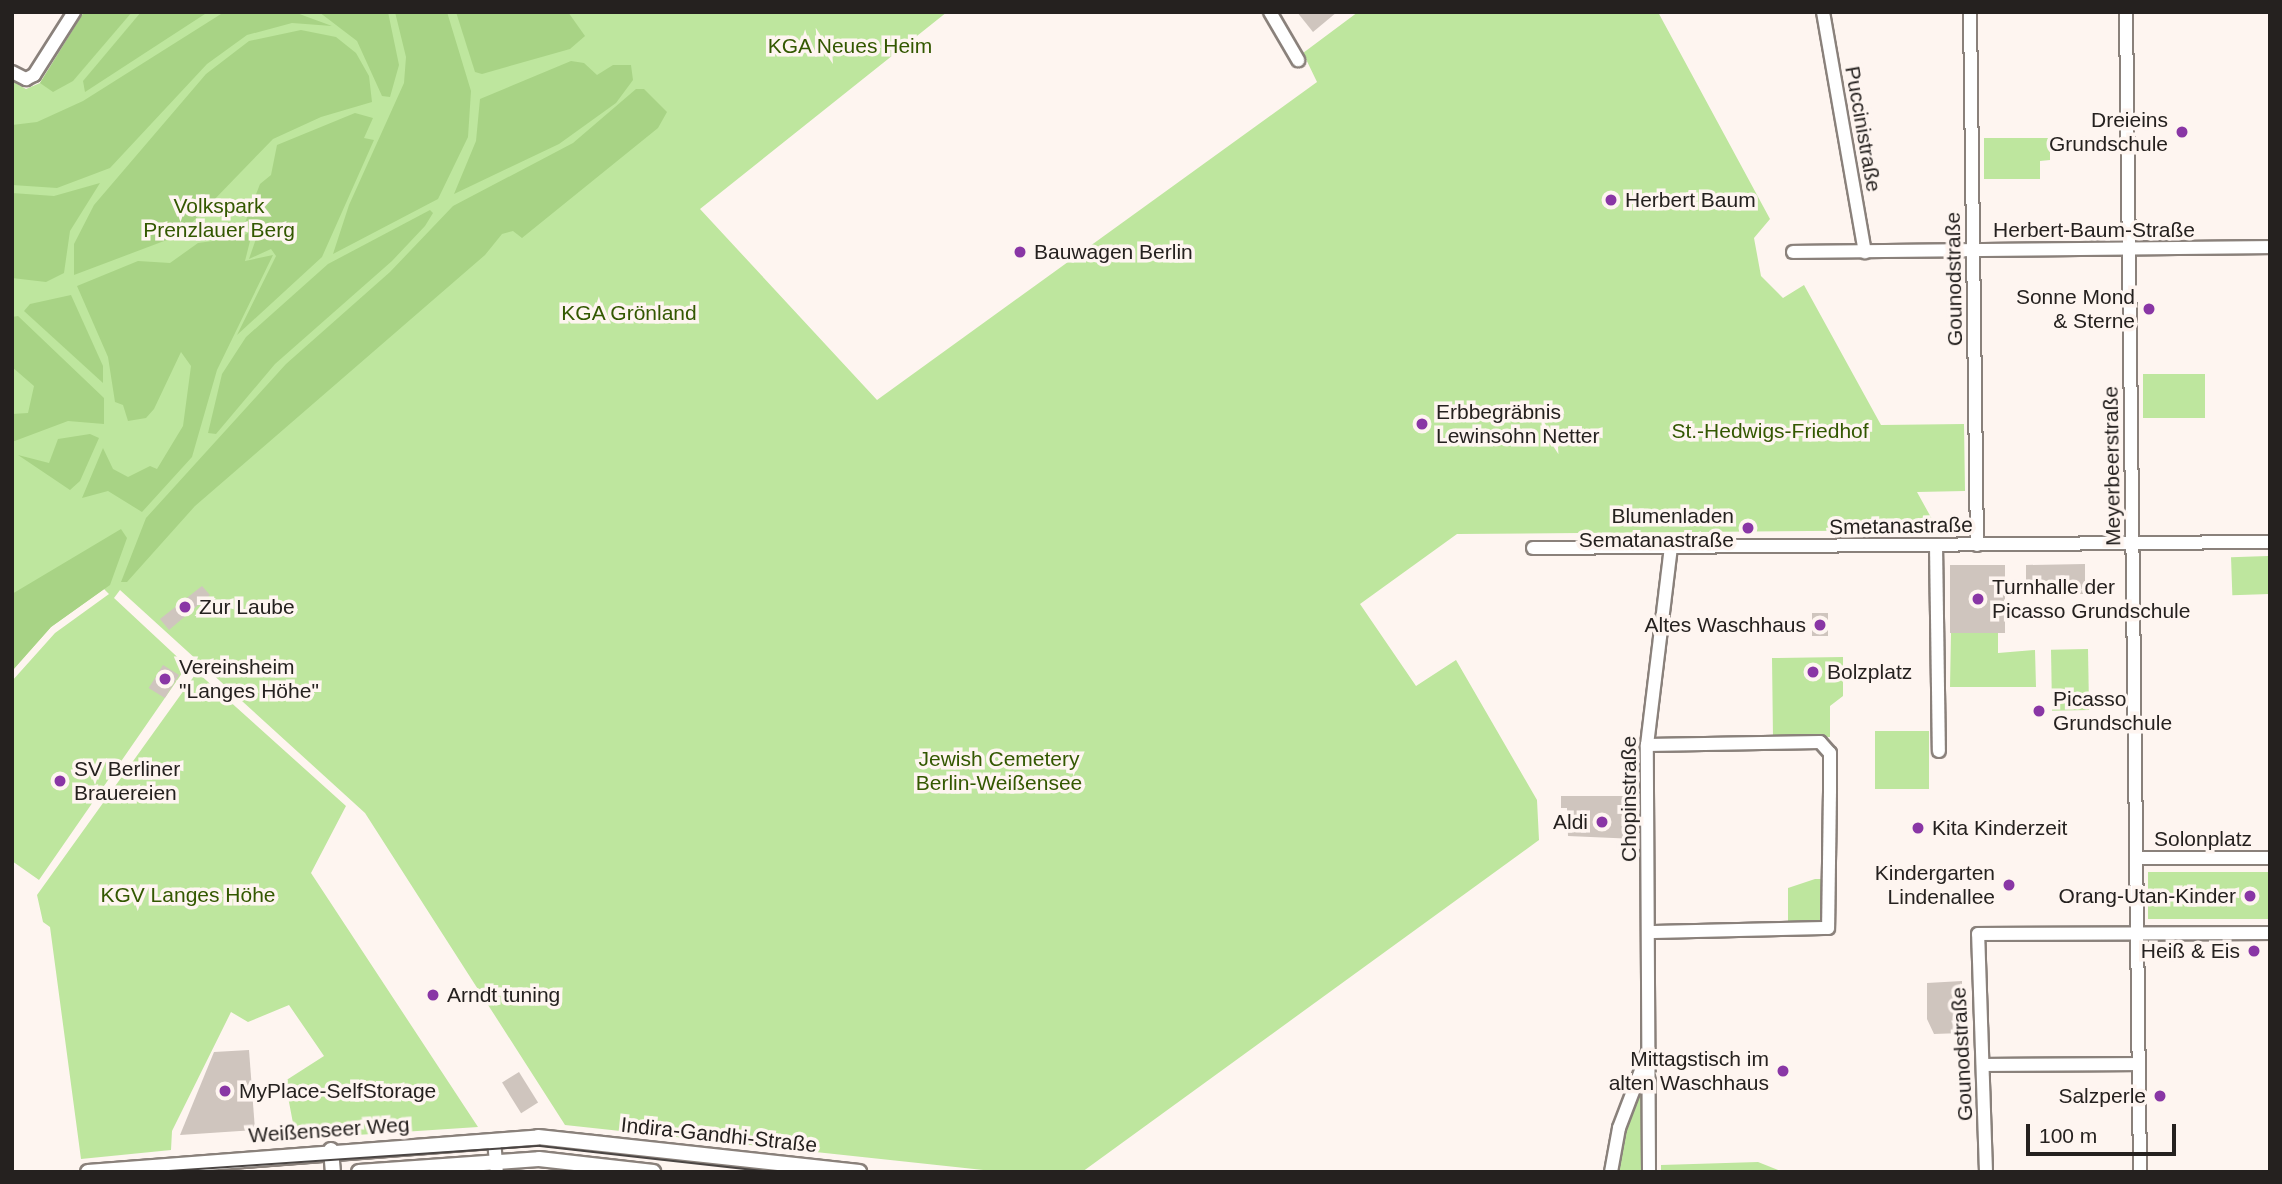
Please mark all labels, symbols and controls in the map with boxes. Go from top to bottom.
park label: KGA Neues Heim [767,33,933,59]
street label: Puccinistraße [1840,64,1886,194]
place label: Dreieins Grundschule [2049,107,2168,157]
marker: Dreieins Grundschule [2174,124,2190,140]
place label: Herbert Baum [1625,187,1756,213]
marker: Herbert Baum [1603,192,1619,208]
park label: Volkspark Prenzlauer Berg [143,193,295,243]
street label: Gounodstraße [1940,212,1968,346]
street label: Herbert-Baum-Straße [1993,217,2195,243]
place label: Bauwagen Berlin [1034,239,1193,265]
marker: Bauwagen Berlin [1012,244,1028,260]
place label: Sonne Mond & Sterne [2016,284,2135,334]
park label: KGA Grönland [561,300,697,326]
marker: Sonne Mond & Sterne [2141,301,2157,317]
street label: Meyerbeerstraße [2098,386,2126,546]
place label: Erbbegräbnis Lewinsohn Netter [1436,399,1599,449]
marker: Erbbegräbnis Lewinsohn Netter [1414,416,1430,432]
park label: St.-Hedwigs-Friedhof [1671,418,1869,444]
place label: Blumenladen Sematanastraße [1579,503,1734,553]
street label: Smetanastraße [1829,512,1973,540]
marker: Blumenladen Sematanastraße [1740,520,1756,536]
place label: Turnhalle der Picasso Grundschule [1992,574,2190,624]
marker: Turnhalle der Picasso Grundschule [1970,591,1986,607]
place label: Zur Laube [199,594,295,620]
marker: Zur Laube [177,599,193,615]
place label: Altes Waschhaus [1645,612,1806,638]
marker: Altes Waschhaus [1812,617,1828,633]
place label: Vereinsheim "Langes Höhe" [179,654,319,704]
place label: Bolzplatz [1827,659,1912,685]
marker: Bolzplatz [1805,664,1821,680]
marker: Vereinsheim "Langes Höhe" [157,671,173,687]
place label: Picasso Grundschule [2053,686,2172,736]
marker: Picasso Grundschule [2031,703,2047,719]
street label: Chopinstraße [1616,736,1642,862]
park label: Jewish Cemetery Berlin-Weißensee [916,746,1082,796]
place label: SV Berliner Brauereien [74,756,180,806]
marker: SV Berliner Brauereien [52,773,68,789]
place label: Aldi [1553,809,1588,835]
marker: Aldi [1594,814,1610,830]
place label: Kita Kinderzeit [1932,815,2067,841]
marker: Kita Kinderzeit [1910,820,1926,836]
street label: Solonplatz [2154,826,2252,852]
place label: Kindergarten Lindenallee [1875,860,1995,910]
marker: Kindergarten Lindenallee [2001,877,2017,893]
park label: KGV Langes Höhe [100,882,276,908]
place label: Orang-Utan-Kinder [2059,883,2236,909]
marker: Orang-Utan-Kinder [2242,888,2258,904]
place label: Heiß & Eis [2141,938,2240,964]
marker: Heiß & Eis [2246,943,2262,959]
place label: Arndt tuning [447,982,560,1008]
street label: Gounodstraße [1946,986,1978,1122]
marker: Arndt tuning [425,987,441,1003]
place label: Mittagstisch im alten Waschhaus [1609,1046,1769,1096]
marker: Mittagstisch im alten Waschhaus [1775,1063,1791,1079]
place label: MyPlace-SelfStorage [239,1078,436,1104]
marker: MyPlace-SelfStorage [217,1083,233,1099]
place label: Salzperle [2058,1083,2146,1109]
marker: Salzperle [2152,1088,2168,1104]
scale bar [2030,1110,2180,1154]
street label: Weißenseer Weg [248,1112,410,1148]
street label: Indira-Gandhi-Straße [620,1112,818,1158]
text: 100 m [2039,1124,2097,1147]

